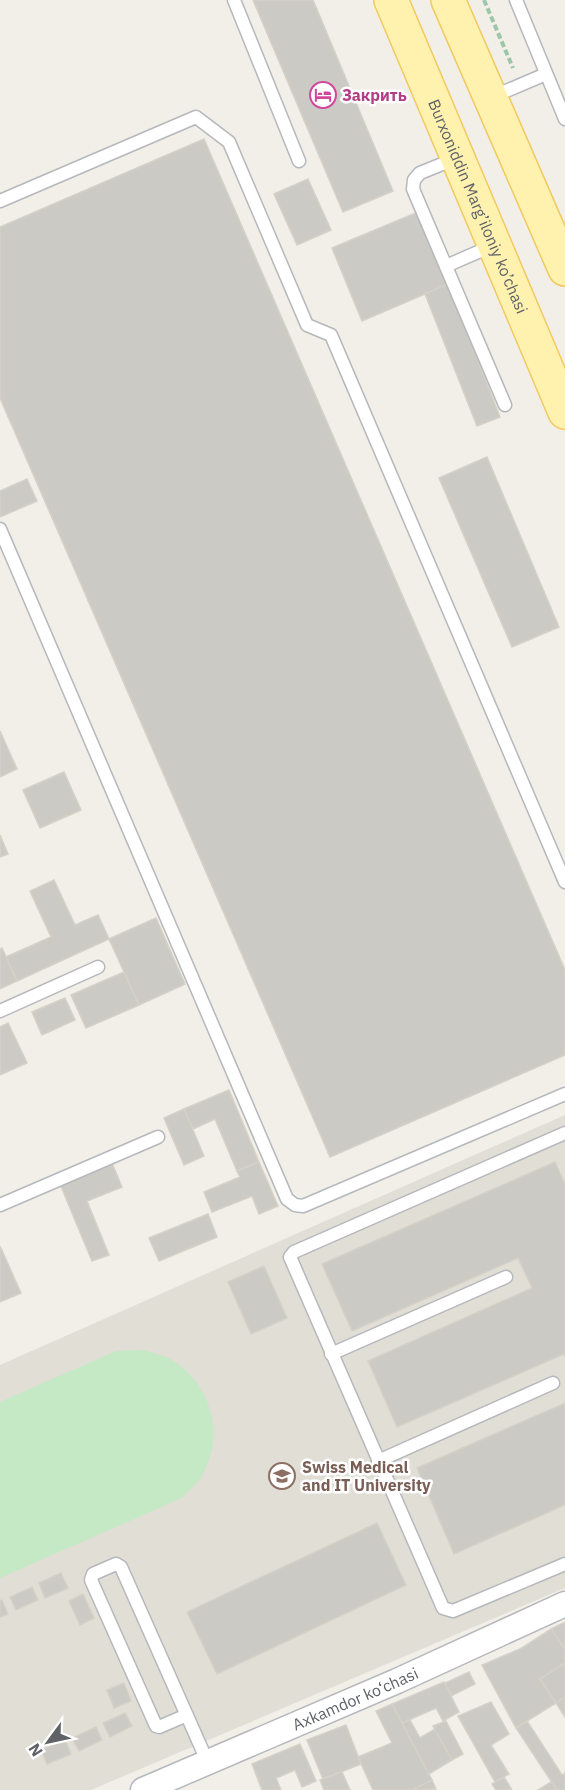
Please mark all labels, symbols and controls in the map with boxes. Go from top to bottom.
hotel icon: Закрить [308,80,338,110]
place label: Закрить [342,85,407,105]
street label: Burxoniddin Marg’iloniy ko’chasi [424,96,532,317]
place label: Swiss Medical and IT University [302,1457,431,1495]
school or university icon: Swiss Medical and IT University [267,1461,297,1491]
street label: Axkamdor ko‘chasi [289,1663,421,1735]
north arrow [18,1712,78,1772]
text: N [24,1740,47,1760]

